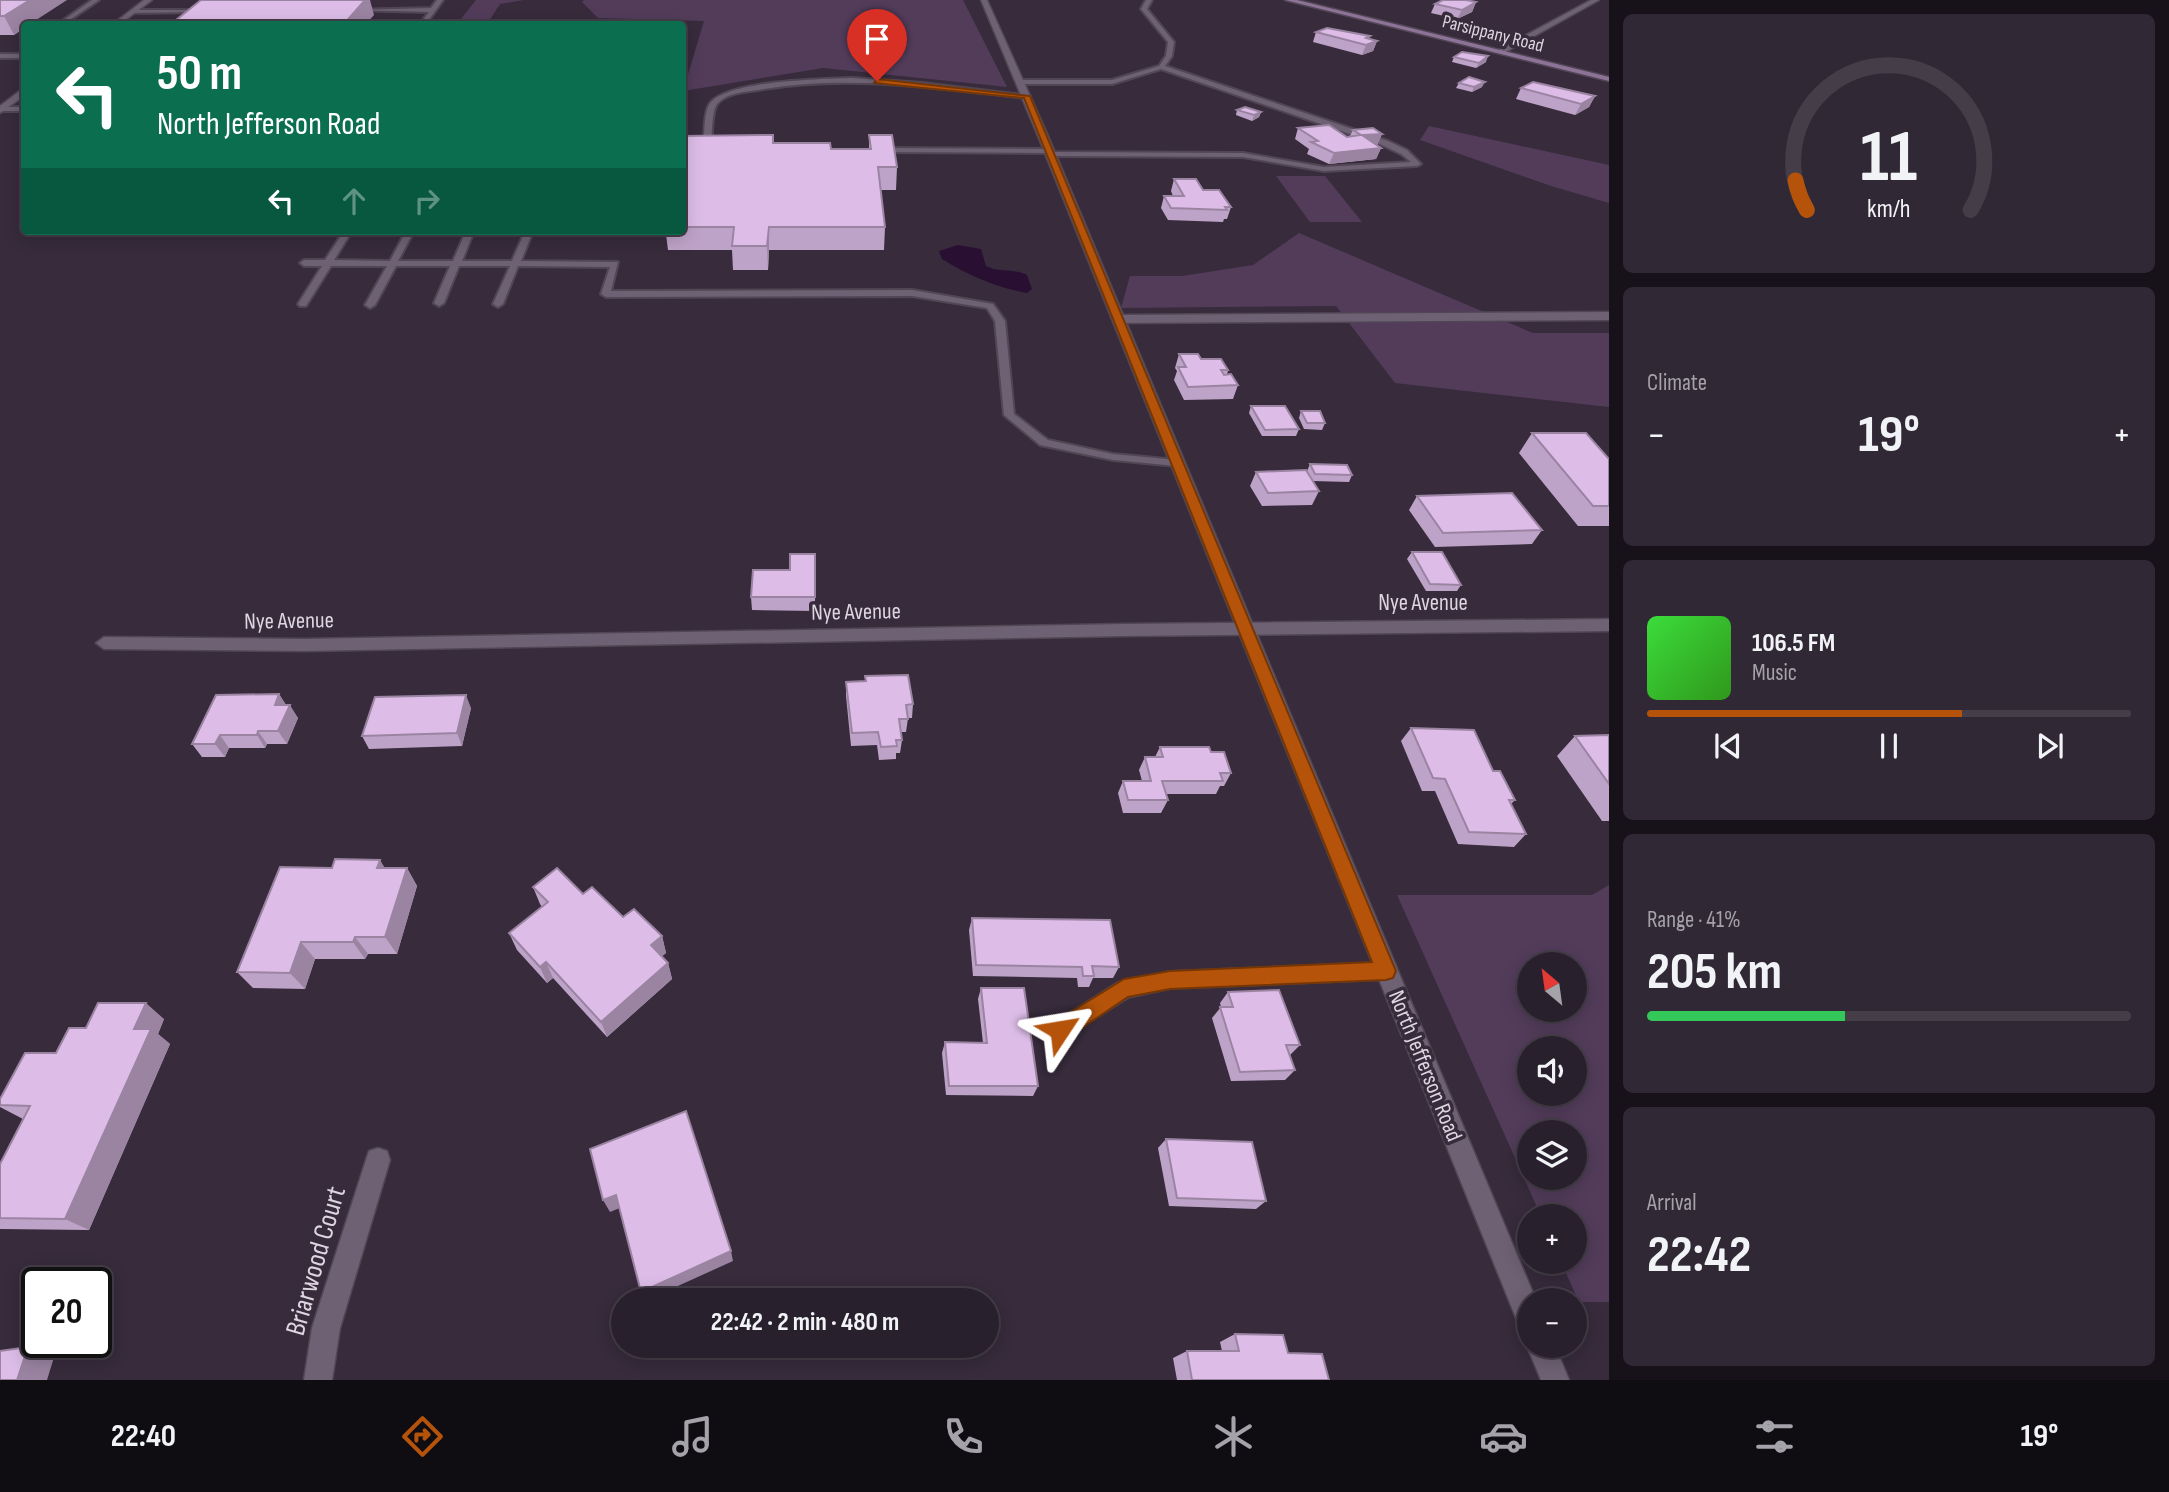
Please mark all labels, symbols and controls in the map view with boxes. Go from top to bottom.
pin [847,9,907,81]
street label: Parsippany Road [1440,10,1546,58]
icon: arrive [858,20,896,58]
text: 50 m [157,45,242,104]
icon: left [42,49,133,140]
text: North Jefferson Road [157,105,380,144]
text: 11 [1860,114,1918,202]
icon: left [262,182,300,220]
icon: ahead [335,182,373,220]
icon: right [408,182,446,220]
text: km/h [1867,193,1911,224]
text: Climate [1647,369,1707,397]
text: 19° [1858,404,1920,467]
text: − [1647,413,1666,458]
text: + [2112,413,2131,458]
street label: Nye Avenue [1378,589,1468,617]
street label: Nye Avenue [811,597,901,627]
street label: Nye Avenue [244,606,334,636]
text: 106.5 FM [1752,628,1835,659]
text: Music [1752,659,1797,687]
icon: previous [1709,727,1747,765]
icon: pause [1870,727,1908,765]
icon: next [2031,727,2069,765]
text: Range · 41% [1647,906,1741,934]
text: 205 km [1647,941,1782,1004]
north arrow [1517,952,1587,1022]
map controls [1517,952,1587,1358]
street label: North Jefferson Road [1382,986,1468,1146]
position arrow [1023,993,1097,1067]
button: sound [1517,1036,1587,1106]
button: layers [1517,1120,1587,1190]
street label: Briarwood Court [279,1183,353,1339]
text: Arrival [1647,1189,1696,1217]
button: + [1517,1204,1587,1274]
text: 22:42 [1647,1224,1751,1287]
speed limit sign: 20 [21,1267,112,1358]
button: − [1517,1288,1587,1358]
text: 22:42 · 2 min · 480 m [711,1307,899,1338]
icon: directions [398,1412,447,1461]
icon: music [668,1412,717,1461]
icon: phone [939,1412,988,1461]
icon: climate [1209,1412,1258,1461]
icon: car [1479,1412,1528,1461]
icon: filters [1750,1412,1799,1461]
text: 22:40 [111,1417,176,1456]
text: 19° [2020,1417,2058,1456]

